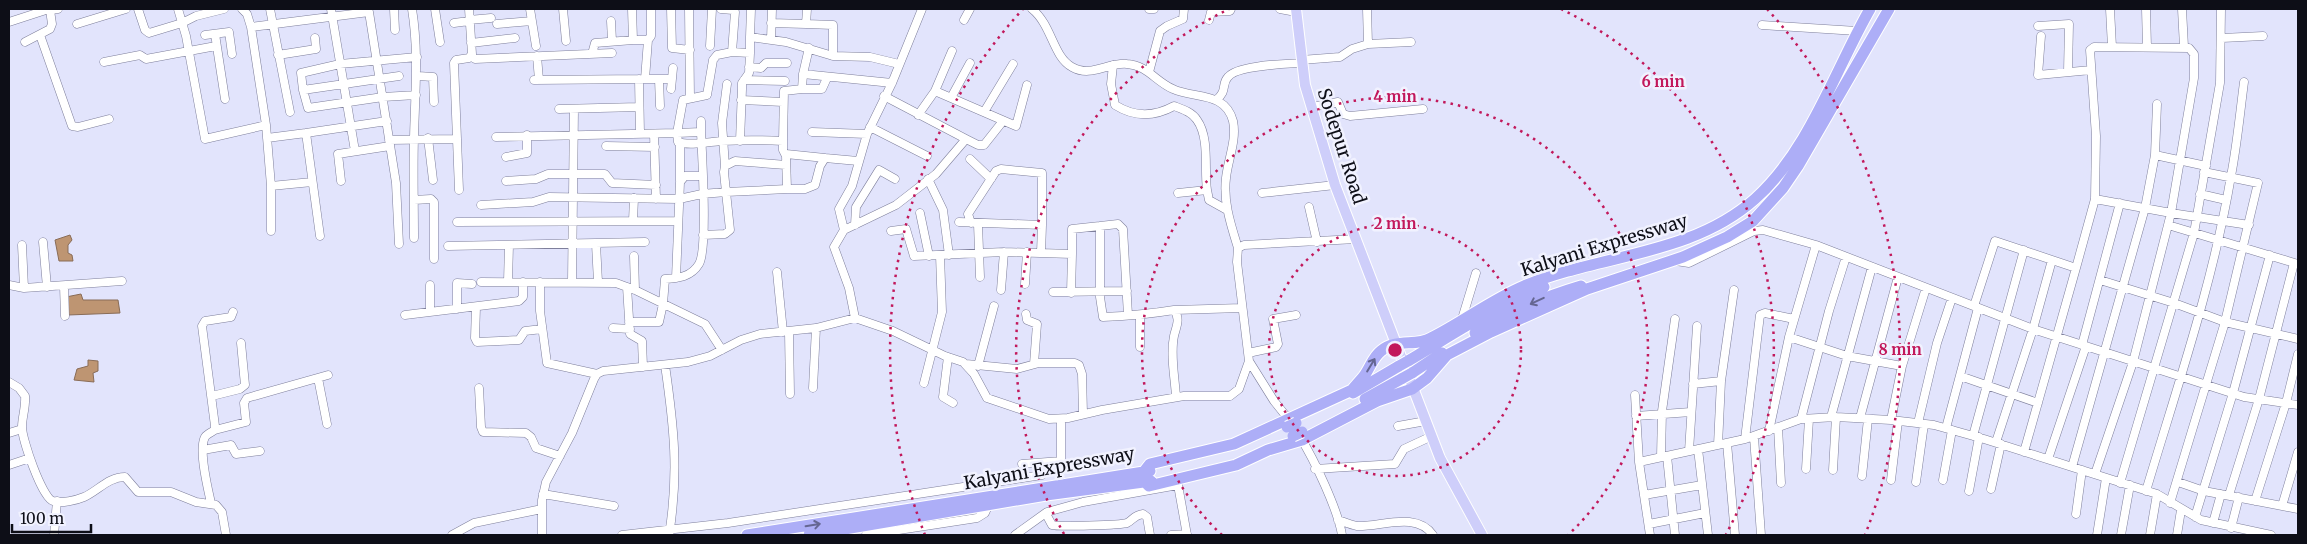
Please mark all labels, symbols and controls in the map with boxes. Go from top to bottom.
text: 6 min [1641,72,1685,91]
street label: Sodepur Road [1312,85,1372,207]
text: 4 min [1373,87,1417,106]
street label: Kalyani Expressway [1518,209,1691,281]
text: 2 min [1374,214,1416,233]
one-way arrow [1530,297,1545,307]
text: 8 min [1878,340,1922,359]
centre of rings [1386,341,1404,359]
one-way arrow [1366,358,1376,372]
street label: Kalyani Expressway [962,442,1137,494]
scale bar [12,502,91,534]
text: 100 m [20,509,64,528]
one-way arrow [804,519,820,529]

